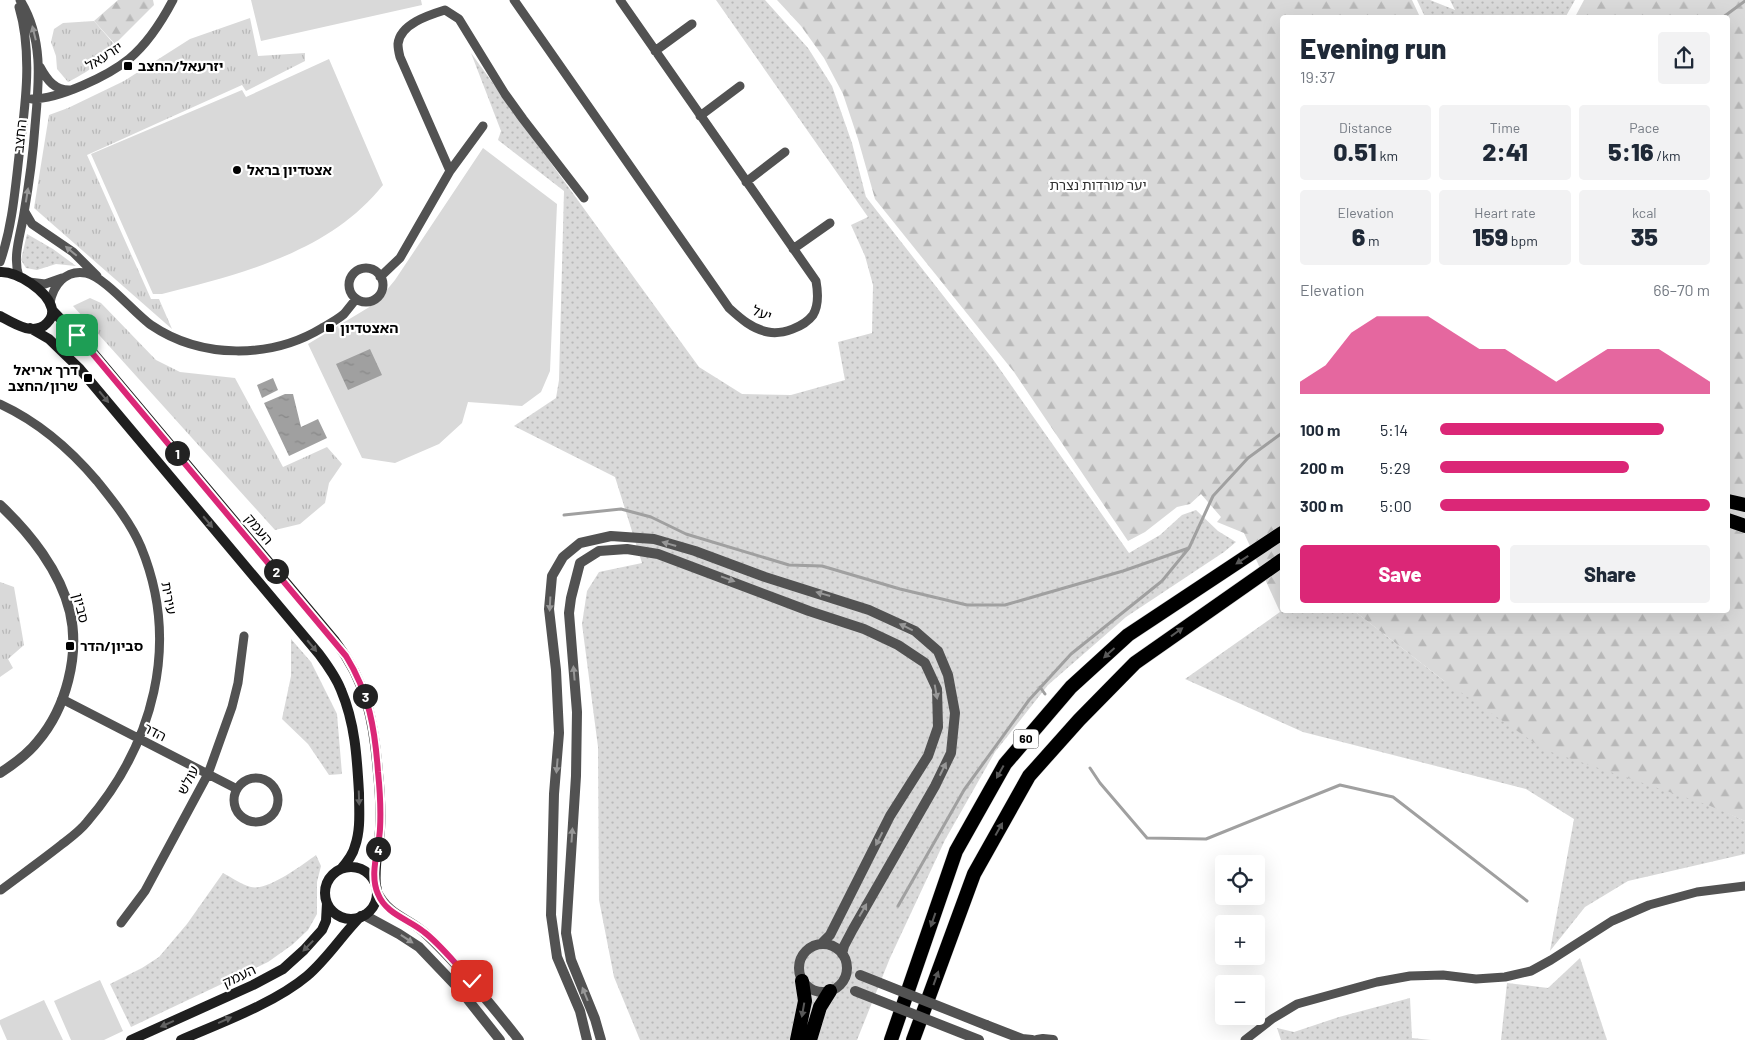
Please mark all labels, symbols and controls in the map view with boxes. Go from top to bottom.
one-way arrow [30,26,38,41]
text: Evening run [1300,31,1446,65]
button: share [1658,32,1710,84]
street label: יזרעאל [82,38,125,74]
place label: יזרעאל/החצב [138,57,223,74]
marker: יזרעאל/החצב [122,60,134,72]
text: 19:37 [1300,67,1335,86]
street label: החצב [9,118,30,153]
text: Distance [1339,119,1392,136]
text: Time [1490,119,1520,136]
text: Pace [1629,119,1659,136]
text: 0.51 [1333,136,1377,166]
text: 2:41 [1482,136,1528,166]
text: 5:16 [1608,136,1654,166]
text: km [1377,147,1398,164]
text: /km [1654,147,1681,164]
place label: אצטדיון בראל [247,161,333,178]
marker: אצטדיון בראל [231,164,243,176]
park label: יער מורדות נצרת [1049,176,1147,193]
one-way arrow [24,186,32,202]
text: Elevation [1337,204,1394,221]
text: Heart rate [1474,204,1536,221]
text: kcal [1632,204,1657,221]
text: 6 [1352,221,1365,251]
text: 159 [1472,221,1508,251]
text: 35 [1631,221,1658,251]
text: m [1365,232,1380,249]
text: bpm [1508,232,1538,249]
one-way arrow [65,246,78,257]
text: Elevation [1300,280,1364,299]
text: 66–70 m [1653,280,1710,299]
street label: יעל [750,301,775,324]
pin [56,314,98,356]
place label: האצטדיון [340,319,398,336]
icon: arrive [63,321,91,349]
marker: האצטדיון [324,322,336,334]
place label: דרך אריאל שרון/החצב [8,361,78,394]
marker: דרך אריאל שרון/החצב [82,372,94,384]
one-way arrow [98,391,109,404]
text: 100 m [1300,420,1340,439]
text: 5:14 [1380,420,1408,439]
pin: 1 [164,440,190,466]
text: 1 [175,445,180,462]
text: 200 m [1300,458,1344,477]
text: 5:29 [1380,458,1411,477]
text: 300 m [1300,496,1343,515]
text: 5:00 [1380,496,1412,515]
street label: העמק [242,510,277,548]
one-way arrow [202,516,213,528]
one-way arrow [661,539,676,547]
button: Save [1300,545,1500,603]
button: Share [1510,545,1710,603]
one-way arrow [1235,555,1248,564]
pin: 2 [264,558,288,584]
text: 2 [273,563,280,580]
one-way arrow [720,576,735,583]
street label: עירית [158,580,181,616]
one-way arrow [815,590,830,598]
street label: סביון [70,591,93,624]
one-way arrow [546,596,554,612]
one-way arrow [899,623,913,631]
one-way arrow [1170,627,1183,638]
place label: סביון/הדר [80,637,143,654]
marker: סביון/הדר [64,640,76,652]
one-way arrow [307,640,318,653]
one-way arrow [1102,647,1115,658]
one-way arrow [570,665,578,681]
pin: 3 [352,684,378,708]
one-way arrow [932,684,940,700]
text: 3 [362,688,369,705]
street label: הדר [141,719,169,744]
road number: 60 [1014,730,1038,749]
one-way arrow [552,758,560,774]
one-way arrow [939,761,947,776]
street label: עולש [173,762,202,797]
one-way arrow [996,765,1004,780]
one-way arrow [355,790,363,806]
one-way arrow [995,822,1004,835]
one-way arrow [568,827,576,843]
one-way arrow [875,832,883,846]
pin: 4 [366,836,390,862]
text: 4 [374,841,383,858]
map controls [1215,855,1265,1025]
button: locate [1215,855,1265,905]
one-way arrow [859,903,867,917]
one-way arrow [928,912,936,927]
button: + [1215,915,1265,965]
one-way arrow [400,934,413,944]
one-way arrow [302,940,314,952]
street label: העמק [219,960,258,991]
pin [451,960,493,1002]
icon: check [458,967,486,995]
one-way arrow [932,970,940,985]
button: − [1215,975,1265,1025]
one-way arrow [581,986,589,1001]
one-way arrow [799,1003,807,1019]
one-way arrow [218,1016,232,1024]
one-way arrow [160,1020,174,1028]

